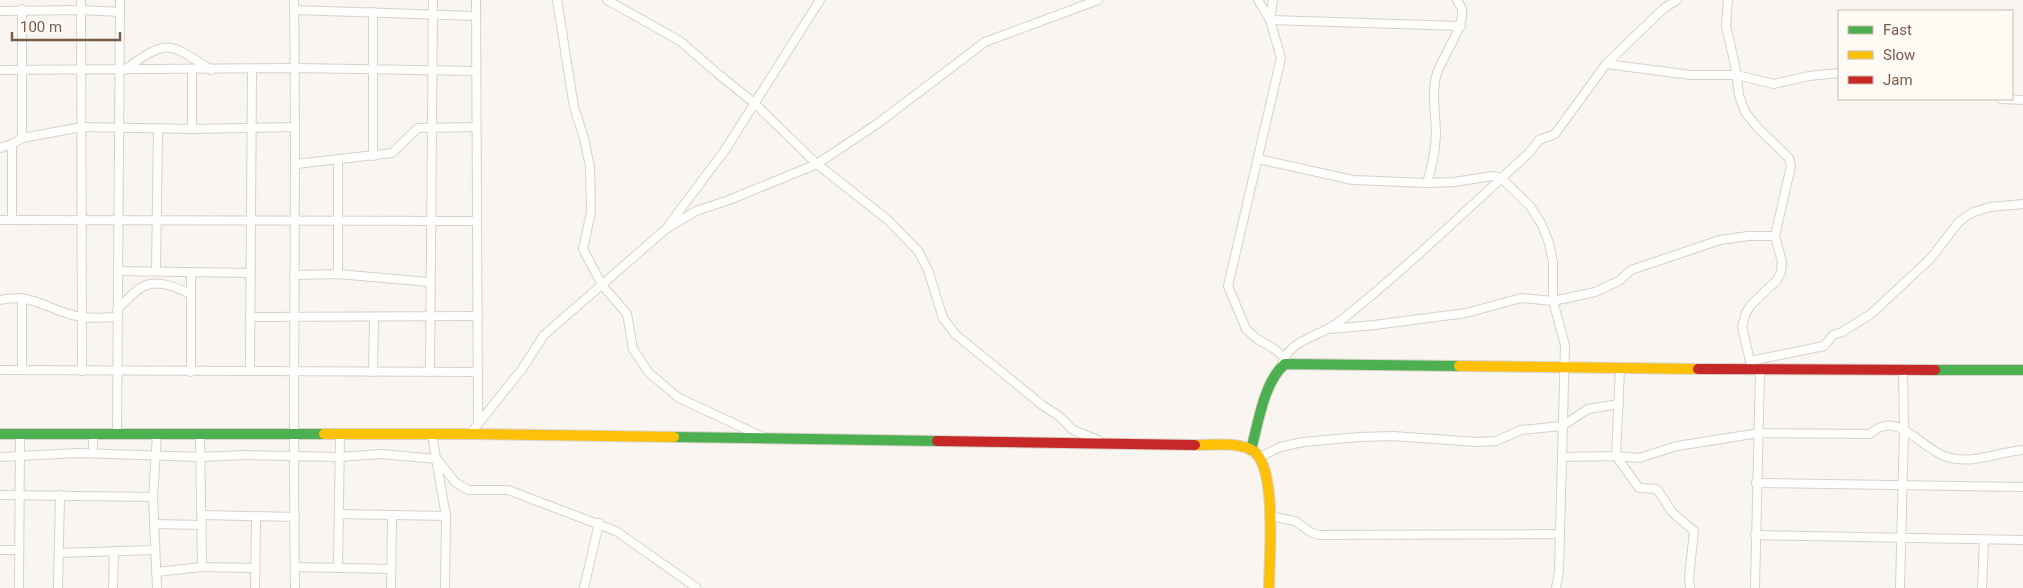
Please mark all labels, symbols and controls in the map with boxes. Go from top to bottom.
scale bar [12,10,120,42]
legend [1838,10,2013,100]
text: 100 m [20,18,62,36]
text: Fast [1883,21,1912,39]
text: Slow [1883,46,1915,64]
text: Jam [1883,71,1913,89]

